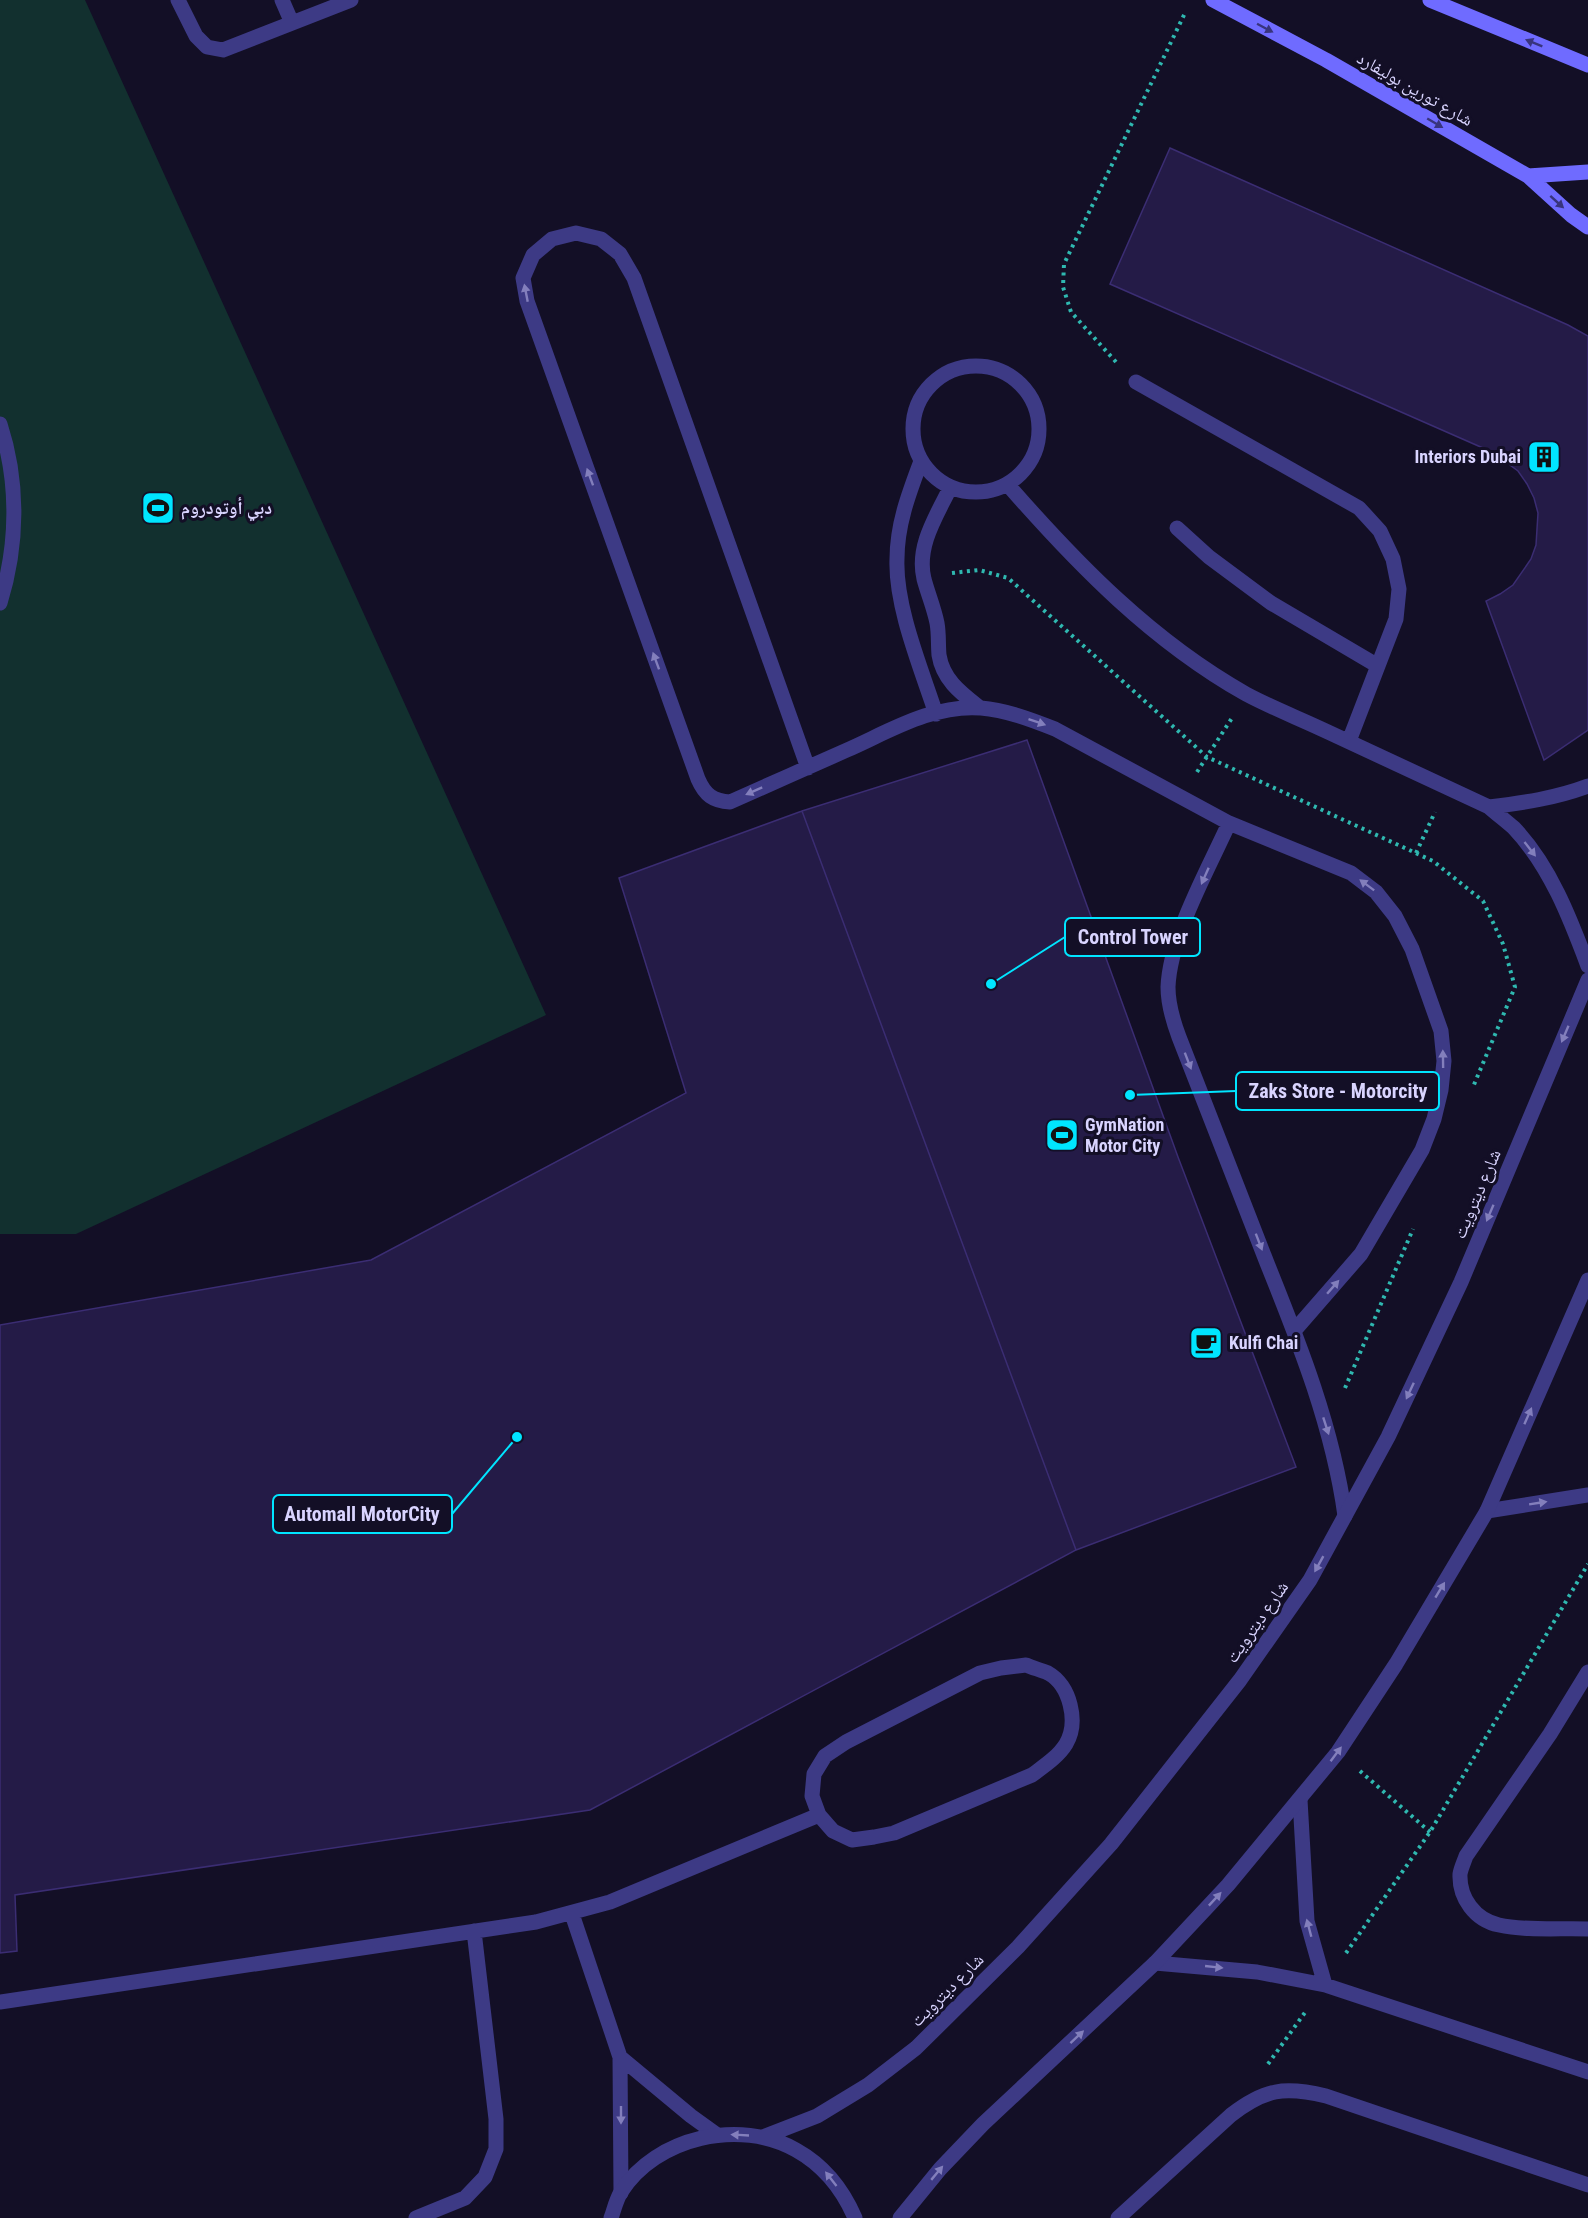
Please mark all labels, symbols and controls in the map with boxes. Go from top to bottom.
one-way arrow [1256,23,1273,33]
one-way arrow [1524,38,1542,48]
street label: شارع تورين بوليفارد [1353,47,1477,131]
one-way arrow [1427,117,1443,128]
one-way arrow [1549,195,1564,208]
one-way arrow [521,283,530,302]
building icon: Interiors Dubai [1526,439,1562,475]
place label: Interiors Dubai [1414,446,1521,467]
one-way arrow [585,468,595,486]
sports icon: دبي أوتودروم [140,490,176,526]
place label: دبي أوتودروم [181,497,272,522]
one-way arrow [650,652,660,670]
one-way arrow [1028,717,1046,727]
one-way arrow [746,787,763,796]
one-way arrow [1523,841,1536,857]
one-way arrow [1201,867,1210,884]
one-way arrow [1359,879,1374,891]
callout: Control Tower [1065,918,1200,956]
text: Control Tower [1078,925,1189,949]
one-way arrow [1560,1025,1570,1043]
one-way arrow [1438,1050,1447,1069]
one-way arrow [1184,1052,1193,1070]
callout: Zaks Store - Motorcity [1236,1072,1439,1110]
text: Zaks Store - Motorcity [1249,1079,1428,1103]
place label: GymNation Motor City [1085,1114,1164,1156]
sports icon: GymNation Motor City [1044,1117,1080,1153]
street label: شارع ديترويت [1448,1146,1506,1242]
one-way arrow [1485,1205,1495,1223]
one-way arrow [1254,1234,1264,1252]
one-way arrow [1326,1280,1339,1295]
cafe icon: Kulfi Chai [1188,1325,1224,1361]
place label: Kulfi Chai [1229,1332,1298,1353]
one-way arrow [1405,1383,1415,1401]
one-way arrow [1524,1407,1533,1425]
one-way arrow [1322,1417,1331,1435]
callout: Automall MotorCity [273,1495,452,1533]
one-way arrow [1528,1498,1547,1507]
text: Automall MotorCity [284,1502,440,1526]
one-way arrow [1314,1555,1324,1572]
street label: شارع ديترويت [1221,1577,1293,1667]
one-way arrow [1435,1582,1446,1598]
one-way arrow [1329,1746,1342,1762]
one-way arrow [1208,1892,1221,1907]
one-way arrow [1304,1919,1314,1937]
street label: شارع ديترويت [906,1949,988,2031]
one-way arrow [1204,1962,1223,1972]
one-way arrow [1070,2030,1085,2044]
one-way arrow [617,2106,626,2125]
one-way arrow [731,2131,750,2140]
one-way arrow [931,2165,944,2181]
one-way arrow [825,2171,838,2187]

